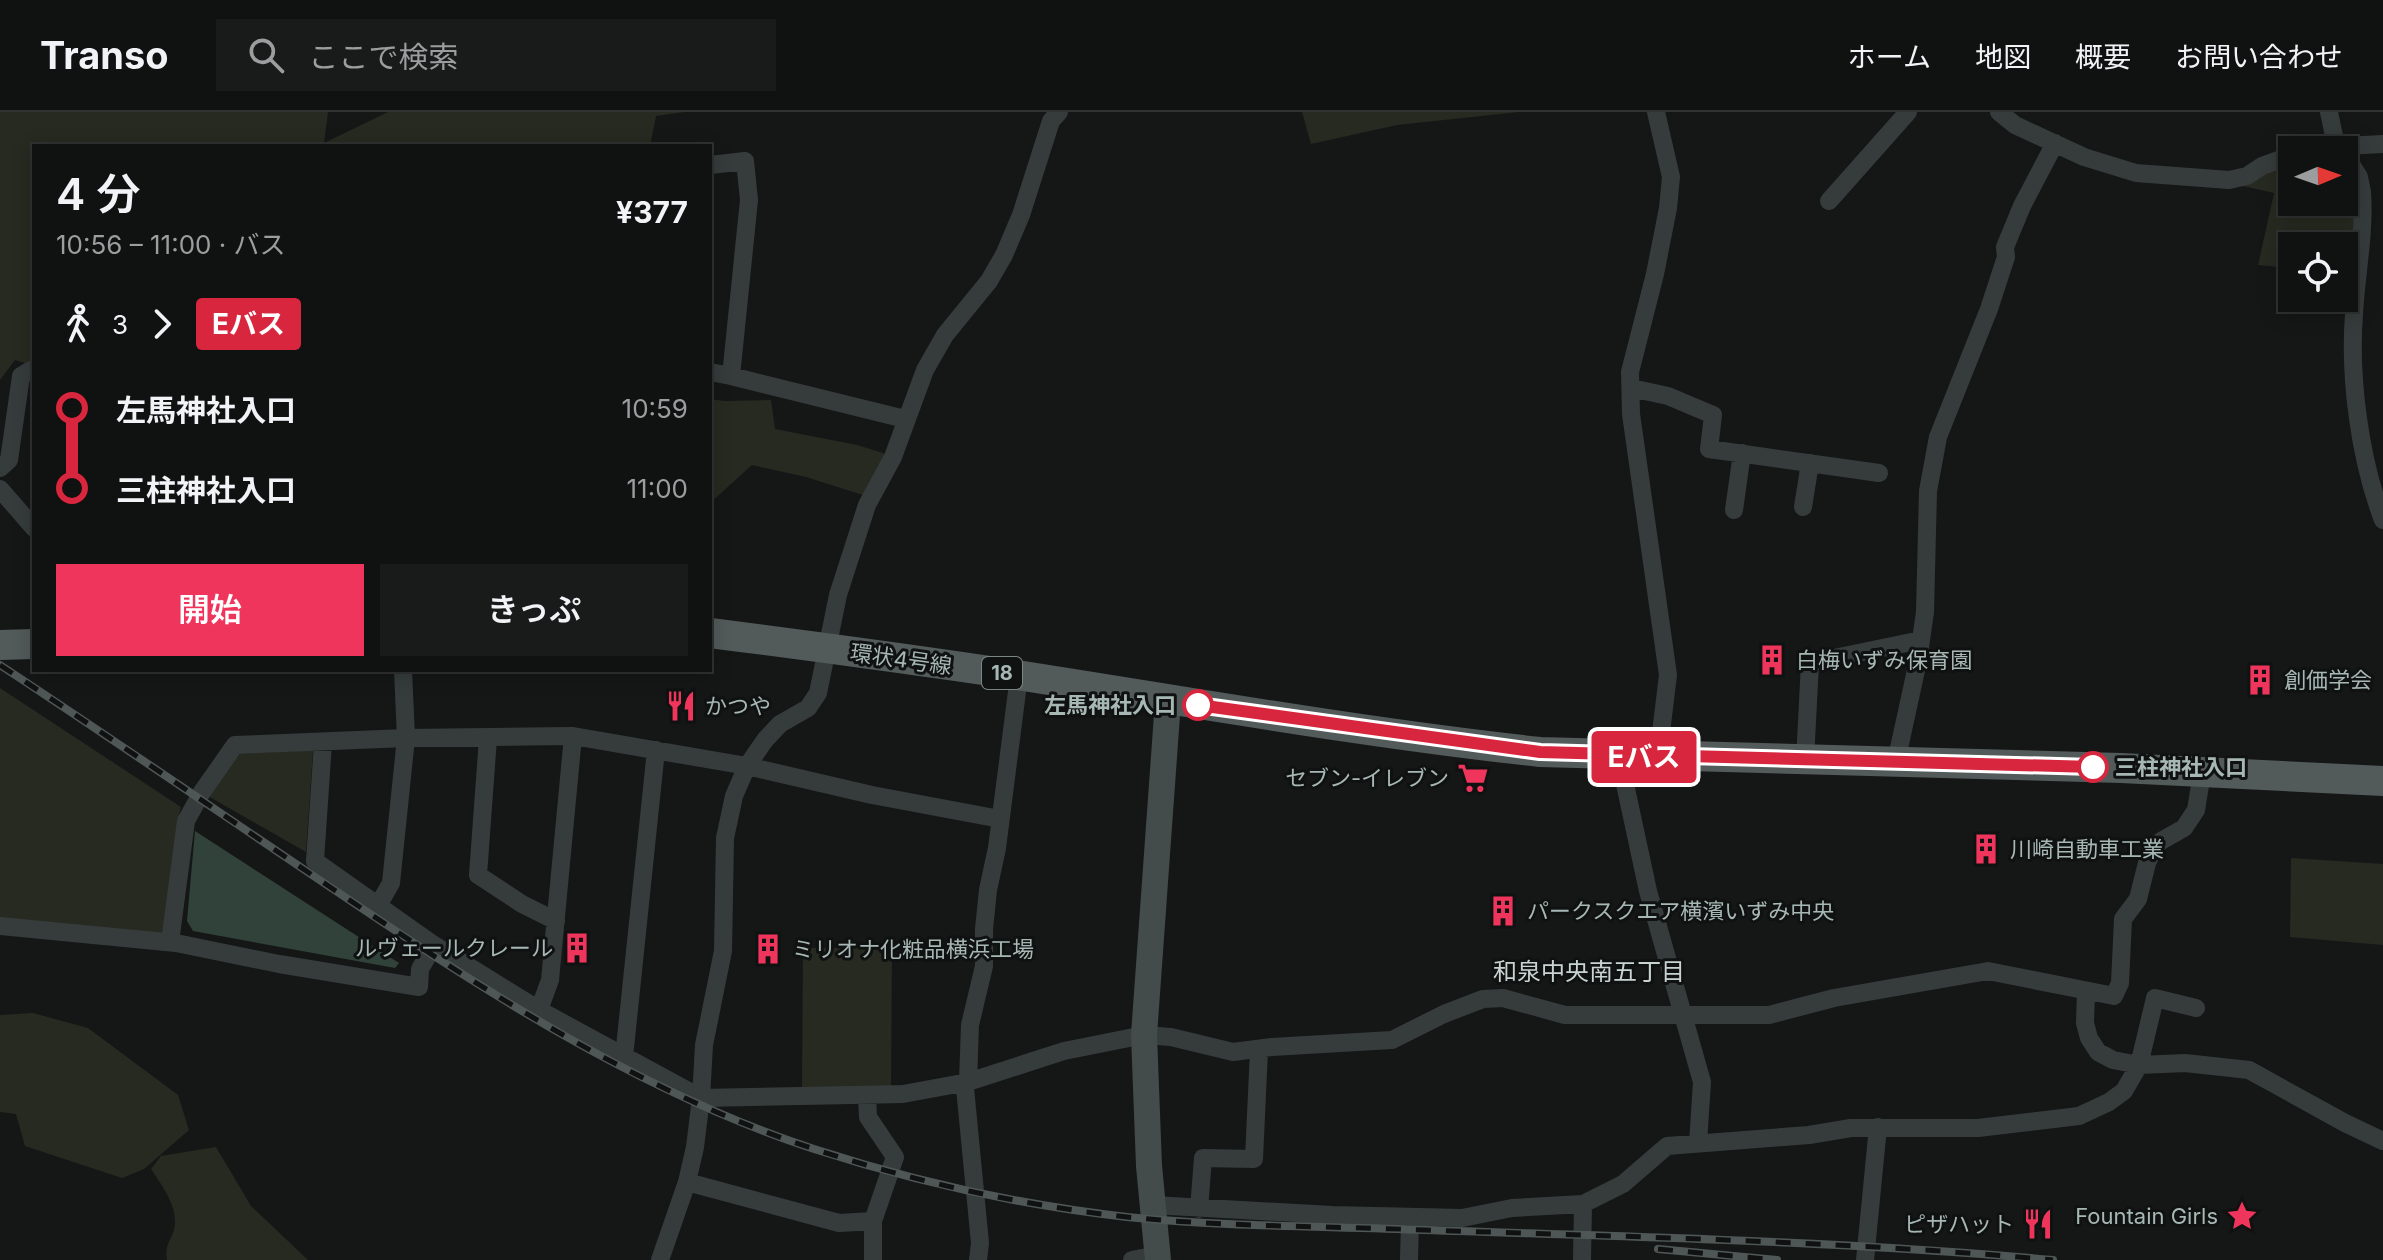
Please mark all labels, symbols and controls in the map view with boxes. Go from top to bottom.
search box [216,19,776,91]
text: Transo [40,32,168,78]
icon: search [244,33,288,77]
text: ここで検索 [308,39,458,75]
text: ホーム [1848,40,1931,74]
text: 地図 [1975,40,2031,74]
text: 概要 [2075,40,2131,74]
text: お問い合わせ [2175,40,2343,74]
north arrow [2278,136,2358,216]
map controls [2278,136,2358,312]
text: 4 分 [56,167,140,221]
text: ¥377 [616,194,688,230]
text: 10:56 – 11:00 · バス [56,229,286,260]
button: locate [2278,232,2358,312]
icon: walk [56,302,100,346]
icon: forward [140,302,184,346]
text: Eバス [212,307,285,341]
text: 3 [112,309,128,340]
text: 左馬神社入口 [116,392,296,428]
text: 10:59 [622,393,688,424]
text: 三柱神社入口 [116,472,296,508]
text: 11:00 [627,473,688,504]
button: 開始 [56,564,364,656]
button: きっぷ [380,564,688,656]
street label: 環状4号線 [849,639,953,679]
building icon: 白梅いずみ保育園 [1755,643,1789,677]
place label: 白梅いずみ保育園 [1796,647,1972,673]
road number: 18 [982,657,1022,689]
building icon: 創価学会 [2243,663,2277,697]
place label: 創価学会 [2284,667,2372,693]
restaurant icon: かつや [664,689,698,723]
marker: 左馬神社入口 [1183,690,1213,720]
place label: 左馬神社入口 [1044,692,1176,718]
place label: かつや [705,693,771,719]
line badge: Eバス [1598,731,1690,783]
text: Eバス [1607,740,1681,774]
marker: 三柱神社入口 [2078,752,2108,782]
place label: 三柱神社入口 [2115,754,2247,780]
supermarket icon: セブン-イレブン [1456,761,1490,795]
place label: セブン-イレブン [1285,765,1449,791]
building icon: 川崎自動車工業 [1969,832,2003,866]
place label: 川崎自動車工業 [2010,836,2164,862]
building icon: パークスクエア横濱いずみ中央 [1486,894,1520,928]
place label: パークスクエア横濱いずみ中央 [1527,898,1834,924]
building icon: ルヴェールクレール [560,931,594,965]
building icon: ミリオナ化粧品横浜工場 [751,932,785,966]
place label: ルヴェールクレール [355,935,553,961]
place label: ミリオナ化粧品横浜工場 [792,936,1034,962]
district label: 和泉中央南五丁目 [1493,957,1685,986]
place icon: Fountain Girls [2225,1199,2259,1233]
place label: Fountain Girls [2075,1203,2218,1229]
restaurant icon: ピザハット [2021,1207,2055,1241]
place label: ピザハット [1904,1211,2014,1237]

